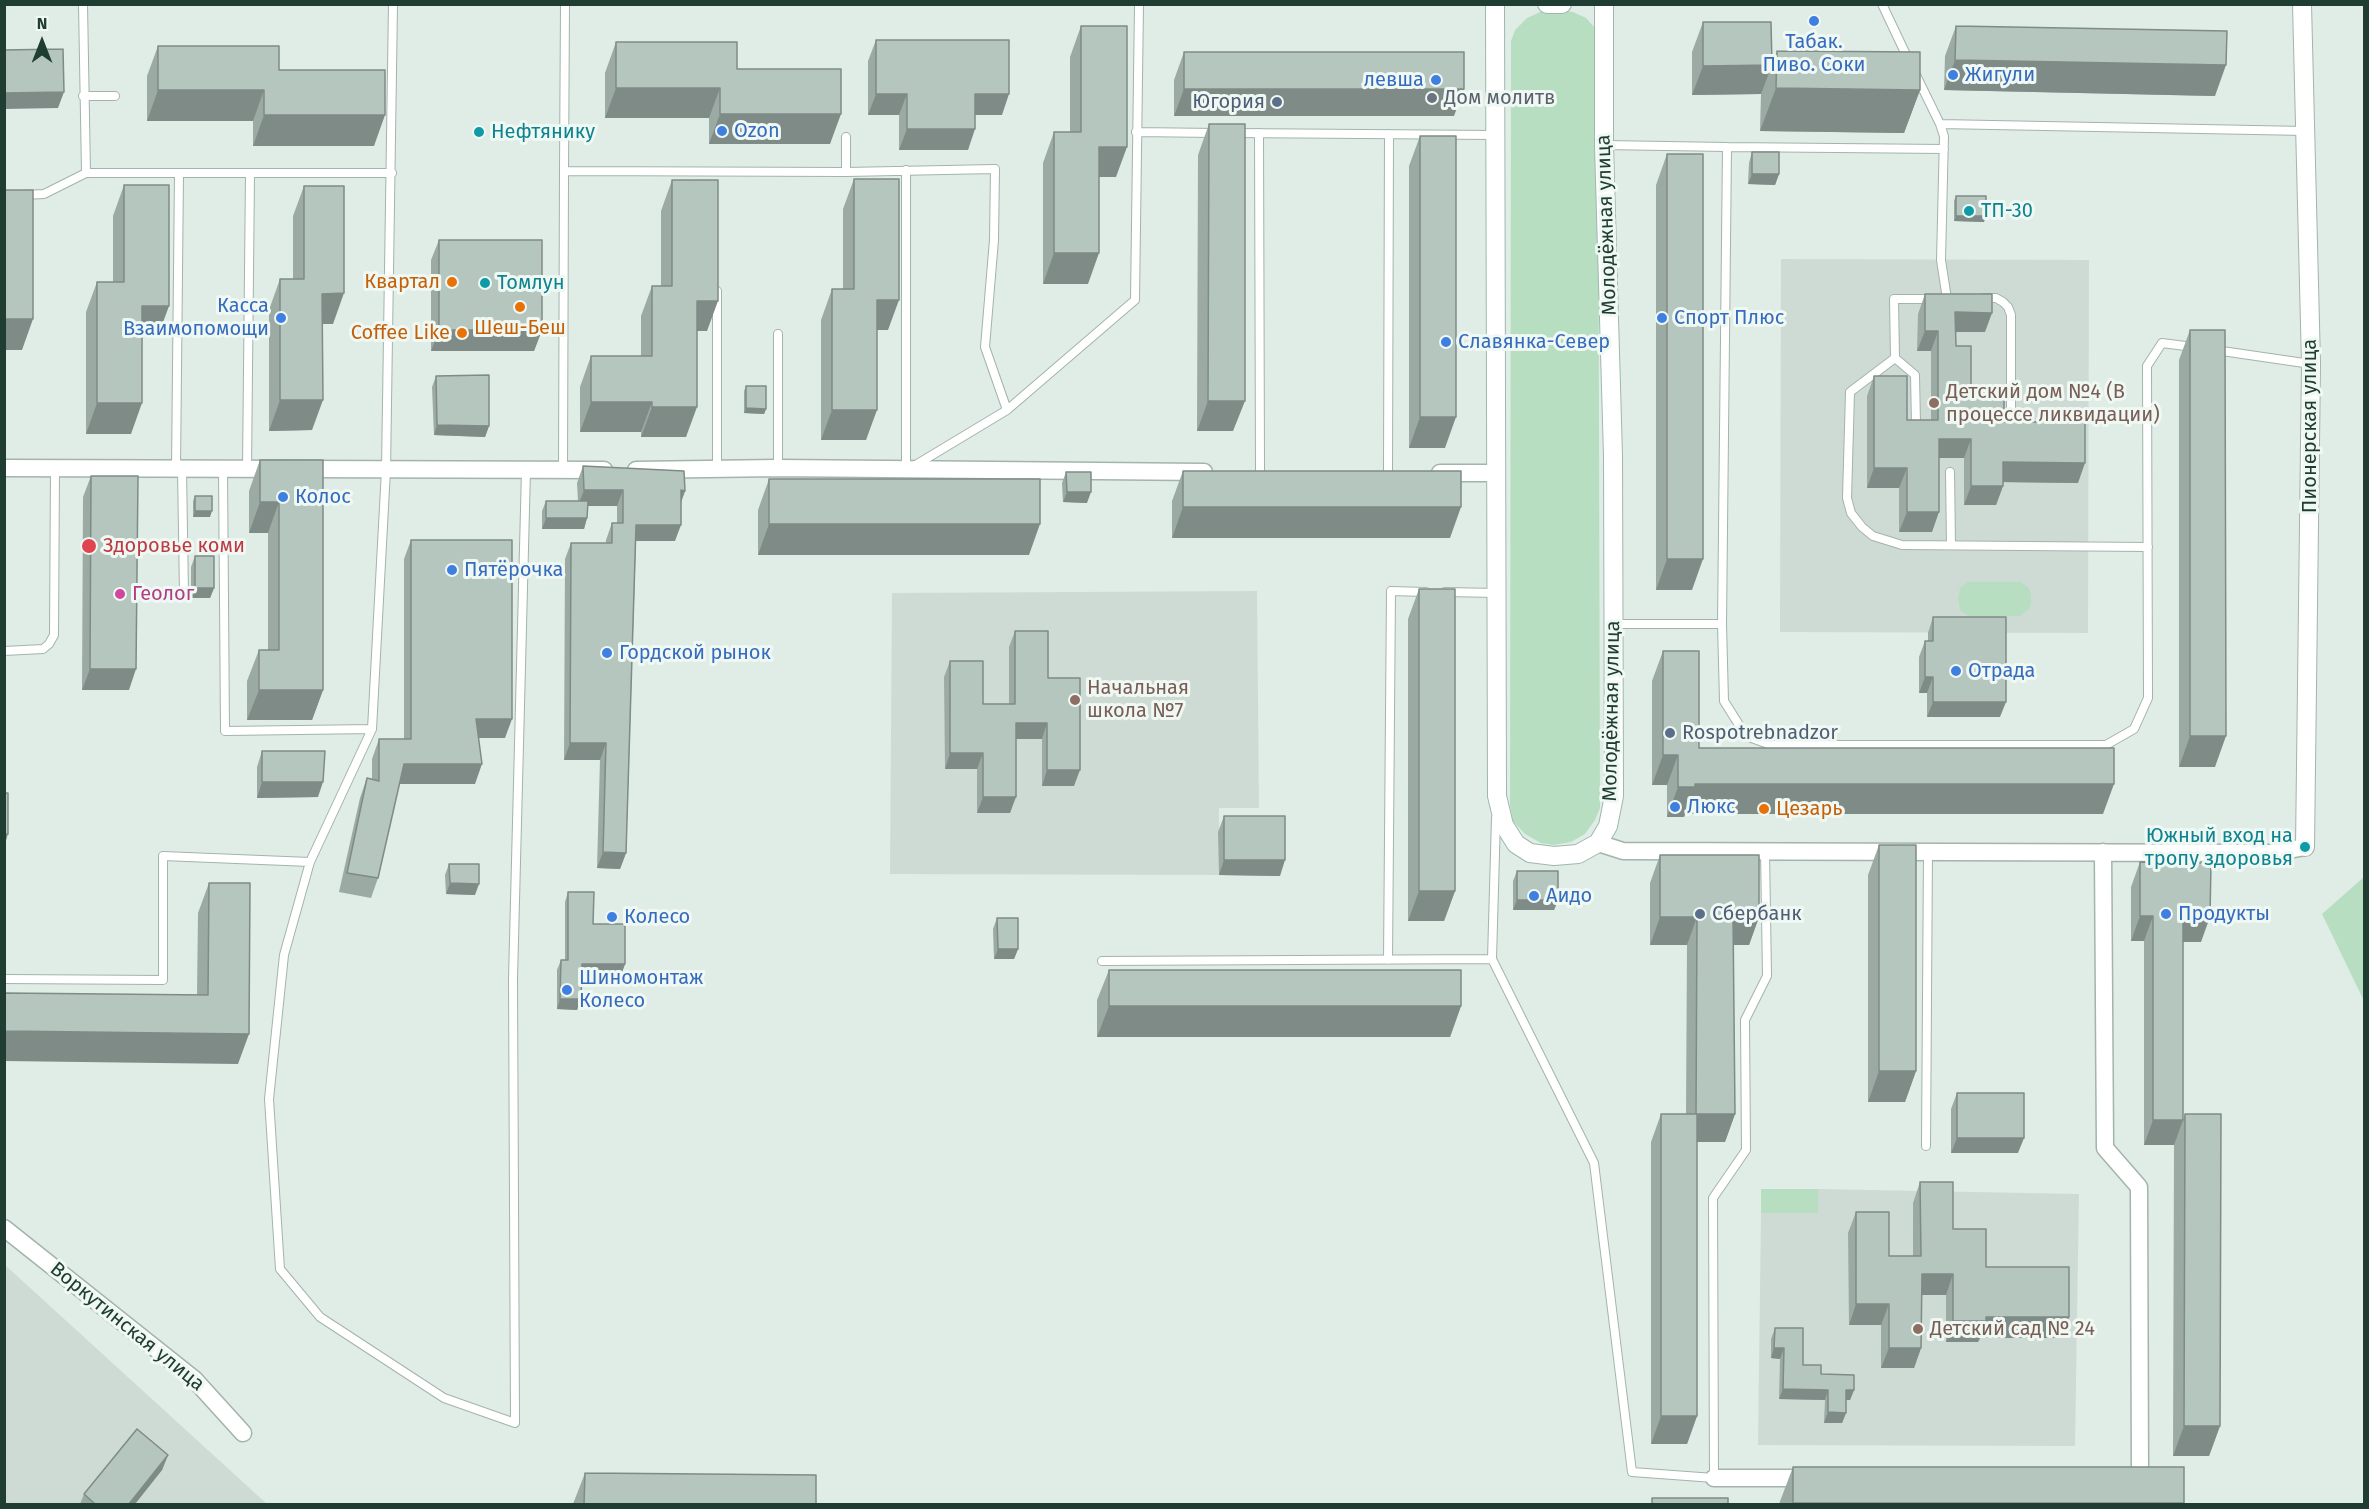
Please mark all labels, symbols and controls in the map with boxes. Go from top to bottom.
north arrow [12,12,72,72]
text: N [37,14,47,33]
marker: Табак. Пиво. Соки [1807,14,1821,28]
place label: Табак. Пиво. Соки [1762,30,1866,77]
place label: Жигули [1965,63,2035,87]
place label: левша [1364,68,1424,92]
marker: Жигули [1946,68,1960,82]
marker: левша [1429,73,1443,87]
place label: Дом молитв [1444,86,1555,110]
place label: Югория [1192,90,1265,114]
marker: Дом молитв [1425,91,1439,105]
marker: Югория [1270,95,1284,109]
place label: Ozon [734,119,780,143]
place label: Нефтянику [491,120,595,144]
marker: Ozon [715,124,729,138]
marker: Нефтянику [472,125,486,139]
street label: Молодёжная улица [1592,134,1622,316]
place label: ТП-30 [1981,199,2033,223]
marker: ТП-30 [1962,204,1976,218]
place label: Квартал [364,270,440,294]
place label: Томлун [497,271,565,295]
marker: Квартал [445,275,459,289]
marker: Томлун [478,276,492,290]
place label: Касса Взаимопомощи [123,294,269,341]
marker: Шеш-Беш [513,300,527,314]
place label: Спорт Плюс [1674,306,1784,330]
marker: Касса Взаимопомощи [274,311,288,325]
marker: Спорт Плюс [1655,311,1669,325]
place label: Шеш-Беш [474,316,566,340]
place label: Coffee Like [351,321,450,345]
marker: Coffee Like [455,326,469,340]
place label: Славянка-Север [1458,330,1610,354]
marker: Славянка-Север [1439,335,1453,349]
street label: Пионерская улица [2298,339,2322,513]
place label: Детский дом №4 (В процессе ликвидации) [1946,380,2160,427]
marker: Детский дом №4 (В процессе ликвидации) [1927,396,1941,410]
place label: Колос [295,485,351,509]
marker: Колос [276,490,290,504]
place label: Здоровье коми [103,534,245,558]
marker: Здоровье коми [80,537,98,555]
place label: Пятёрочка [464,558,563,582]
marker: Пятёрочка [445,563,459,577]
place label: Геолог [132,582,194,606]
marker: Геолог [113,587,127,601]
street label: Молодёжная улица [1598,620,1626,802]
place label: Гордской рынок [619,641,771,665]
marker: Гордской рынок [600,646,614,660]
place label: Отрада [1968,659,2035,683]
marker: Отрада [1949,664,1963,678]
place label: Начальная школа №7 [1087,676,1189,723]
marker: Начальная школа №7 [1068,693,1082,707]
place label: Rospotrebnadzor [1682,721,1838,745]
marker: Rospotrebnadzor [1663,726,1677,740]
place label: Люкс [1687,795,1736,819]
place label: Цезарь [1776,797,1843,821]
marker: Люкс [1668,800,1682,814]
marker: Цезарь [1757,802,1771,816]
place label: Южный вход на тропу здоровья [2145,824,2293,871]
marker: Южный вход на тропу здоровья [2298,840,2312,854]
place label: Аидо [1546,884,1592,908]
marker: Аидо [1527,889,1541,903]
place label: Сбербанк [1712,902,1802,926]
place label: Продукты [2178,902,2270,926]
place label: Колесо [624,905,690,929]
marker: Сбербанк [1693,907,1707,921]
marker: Продукты [2159,907,2173,921]
marker: Колесо [605,910,619,924]
place label: Шиномонтаж Колесо [579,966,703,1013]
marker: Шиномонтаж Колесо [560,983,574,997]
street label: Воркутинская улица [45,1257,209,1397]
place label: Детский сад № 24 [1930,1317,2095,1341]
marker: Детский сад № 24 [1911,1322,1925,1336]

